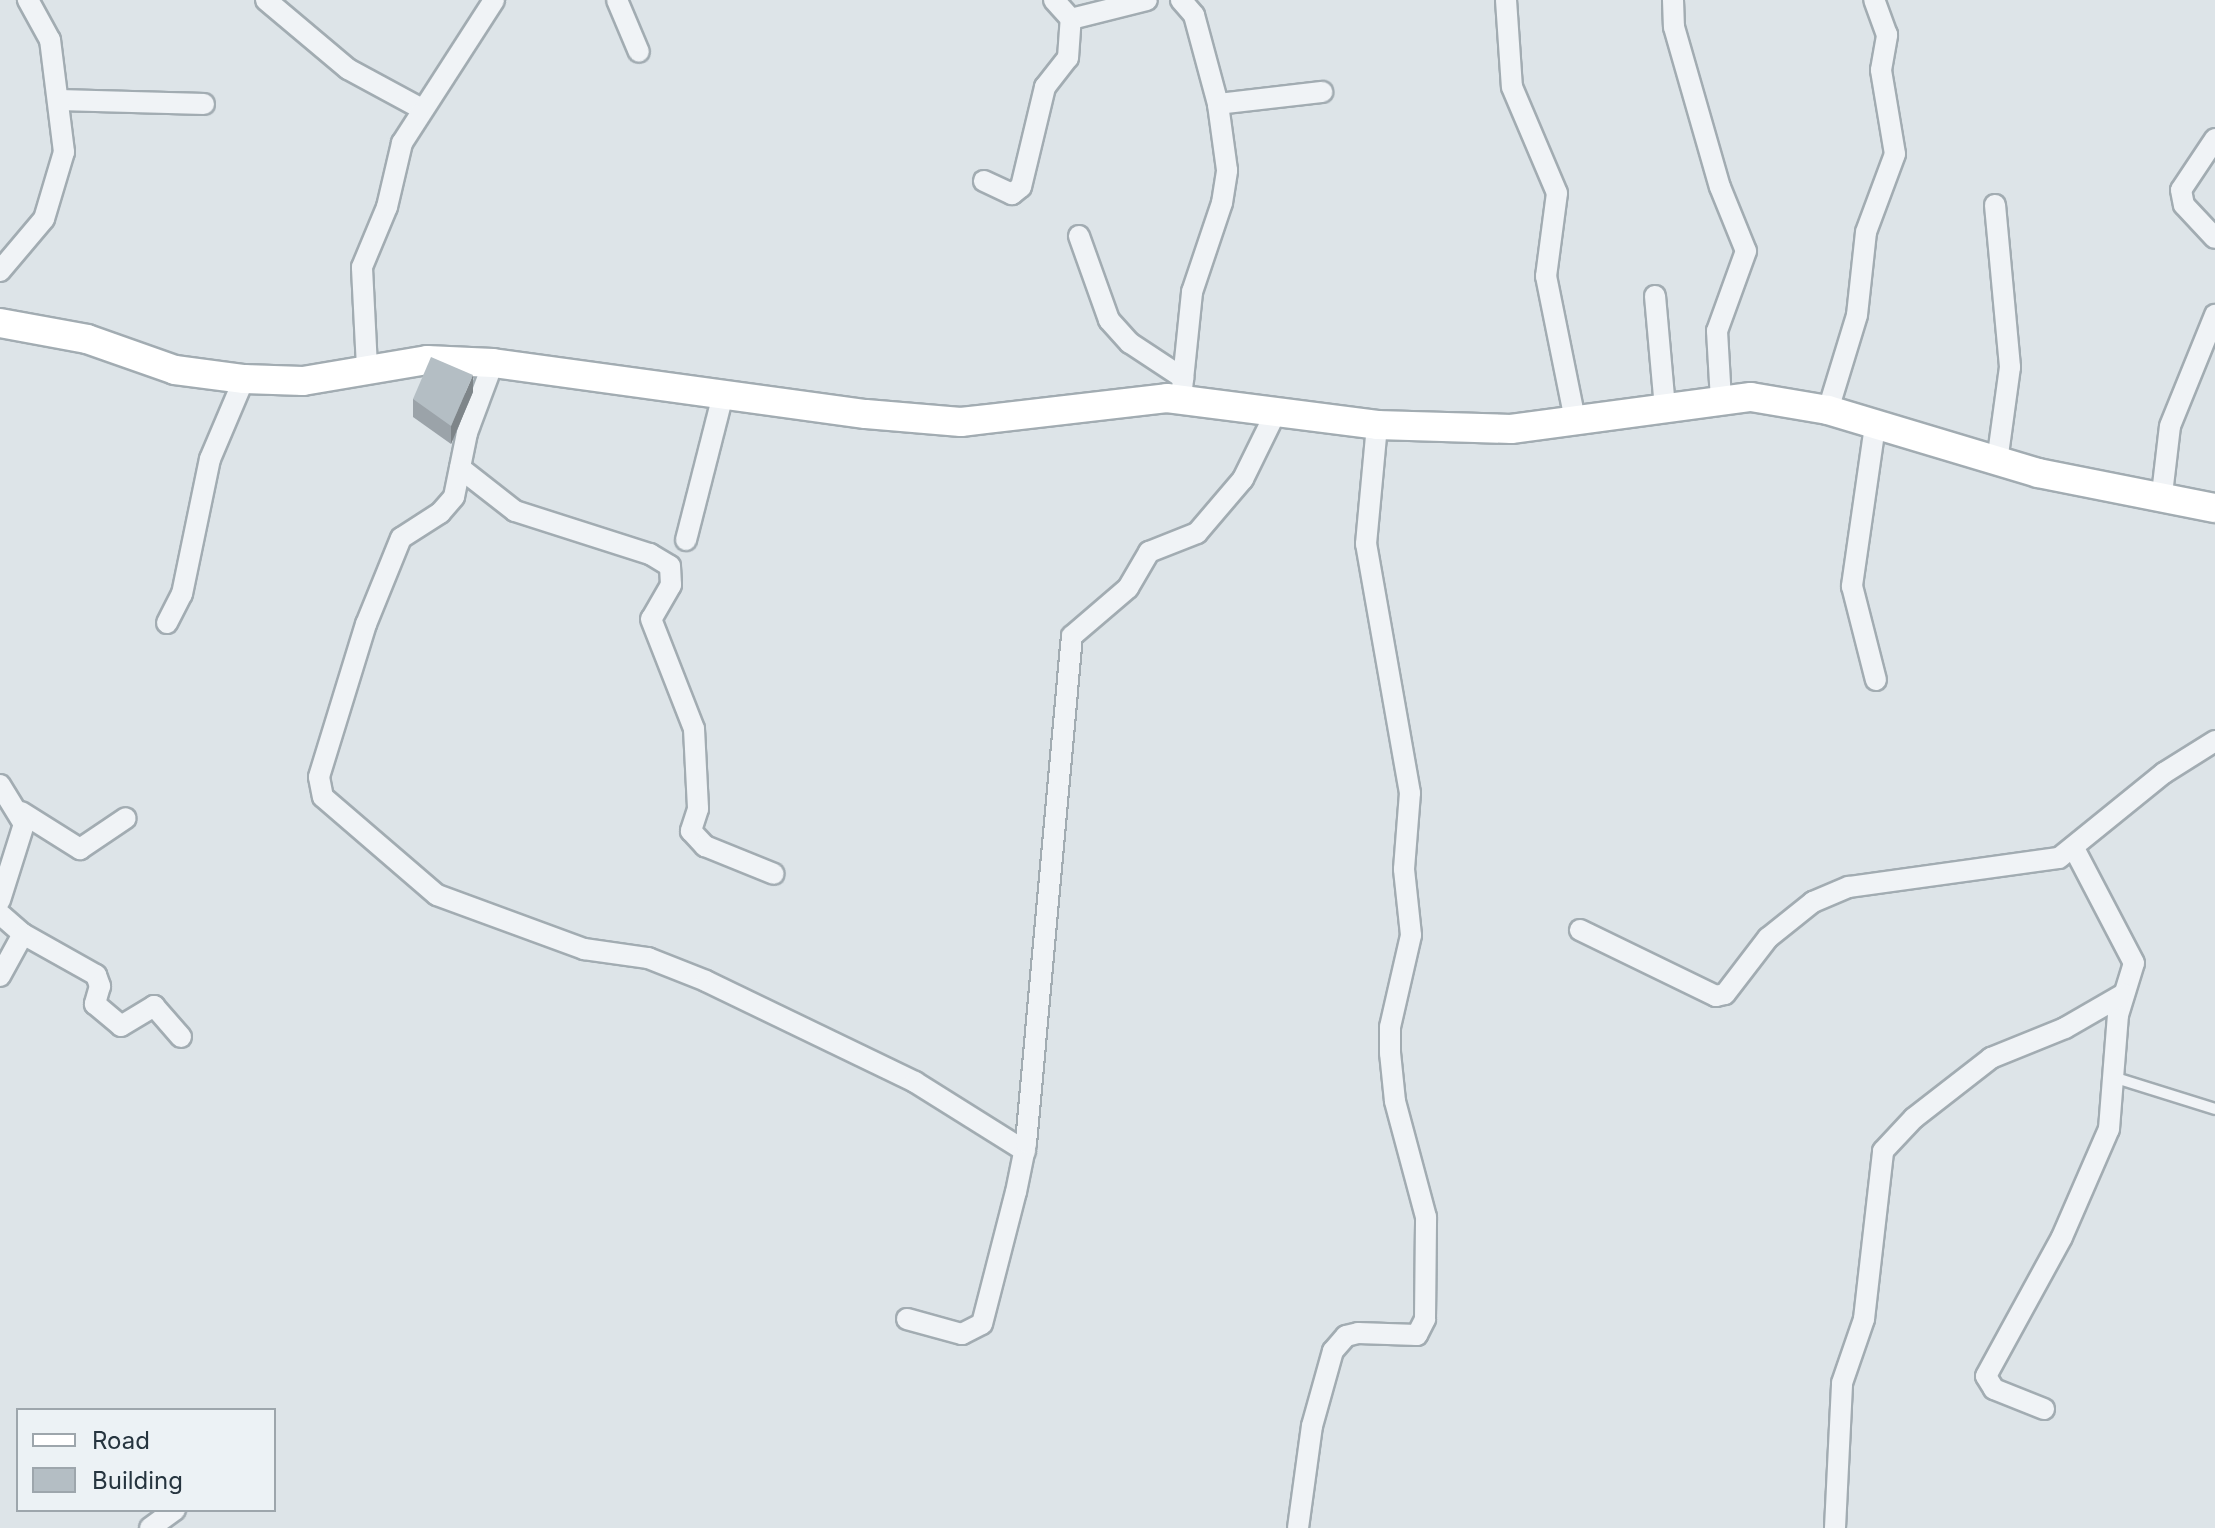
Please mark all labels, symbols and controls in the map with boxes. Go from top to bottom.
legend [16,1408,276,1512]
text: Road [92,1426,150,1455]
text: Building [92,1466,183,1495]

